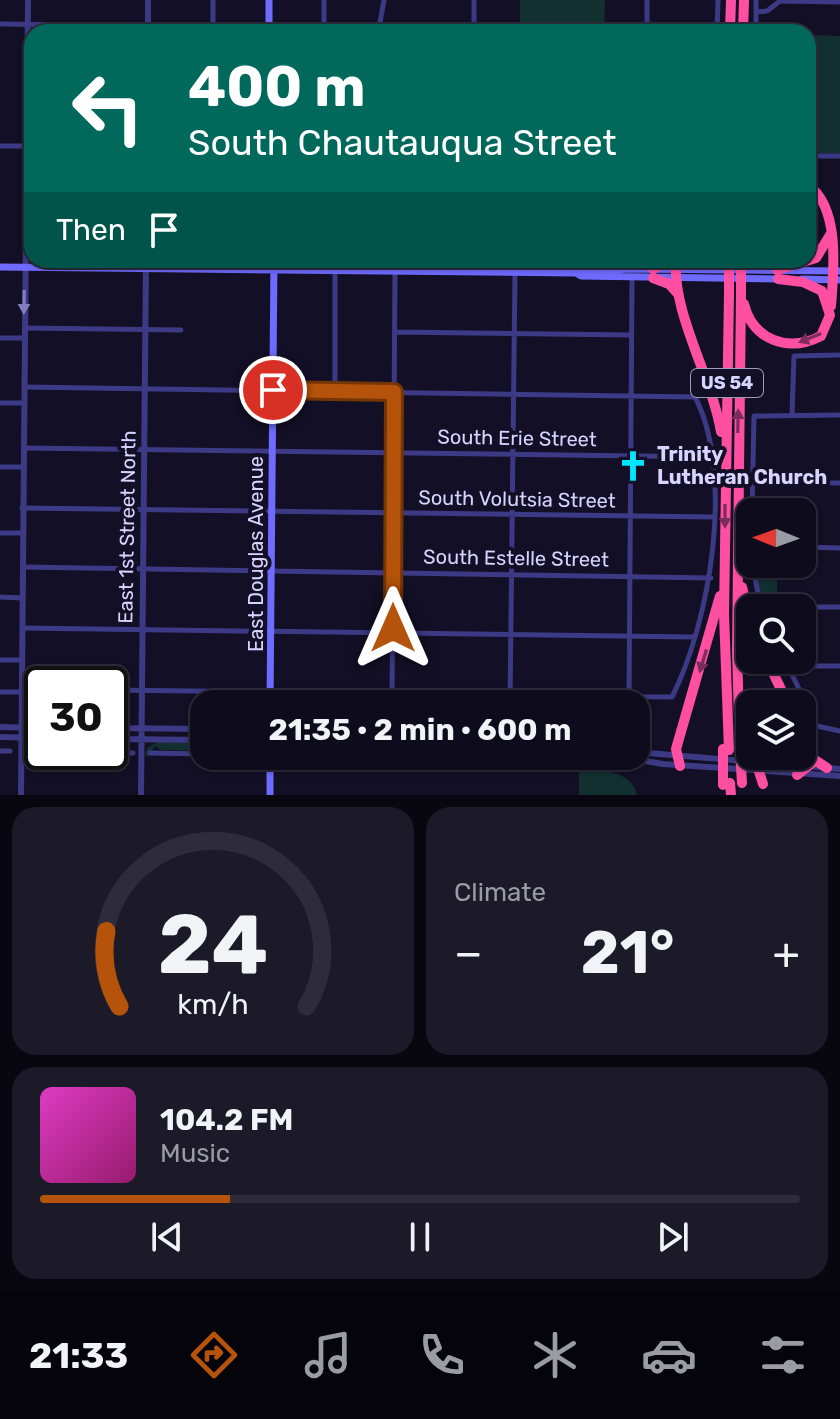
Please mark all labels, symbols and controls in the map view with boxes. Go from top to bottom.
text: 400 m [188,54,366,120]
icon: left [56,56,160,160]
text: South Chautauqua Street [188,121,617,164]
icon: arrive [142,208,186,252]
text: Then [56,212,126,248]
one-way arrow [18,290,30,315]
one-way arrow [798,332,822,345]
pin [239,356,307,424]
icon: arrive [251,368,295,412]
road number: US 54 [691,369,763,397]
one-way arrow [732,408,744,433]
street label: South Erie Street [437,425,597,451]
street label: East 1st Street North [113,430,141,624]
place label: Trinity Lutheran Church [657,442,827,489]
church icon: Trinity Lutheran Church [616,449,650,483]
street label: East Douglas Avenue [244,456,268,652]
street label: South Volutsia Street [418,485,616,513]
north arrow [736,498,816,578]
map controls [736,498,816,770]
one-way arrow [719,504,731,529]
street label: South Estelle Street [423,544,609,572]
position arrow [351,586,435,670]
button: search [736,594,816,674]
one-way arrow [696,650,709,674]
speed limit sign: 30 [24,666,128,770]
button: layers [736,690,816,770]
text: 21:35 · 2 min · 600 m [268,712,572,748]
text: Climate [454,877,546,908]
text: 24 [158,895,268,994]
text: 21° [581,917,674,988]
text: − [454,927,483,979]
text: + [773,927,800,979]
text: km/h [177,987,249,1021]
text: 104.2 FM [160,1102,293,1138]
text: Music [160,1138,230,1169]
icon: previous [145,1215,189,1259]
icon: pause [398,1215,442,1259]
icon: next [651,1215,695,1259]
icon: directions [186,1327,242,1383]
icon: music [300,1327,356,1383]
icon: phone [414,1327,470,1383]
icon: climate [527,1327,583,1383]
icon: car [641,1327,697,1383]
icon: filters [755,1327,811,1383]
text: 21:33 [29,1334,128,1377]

